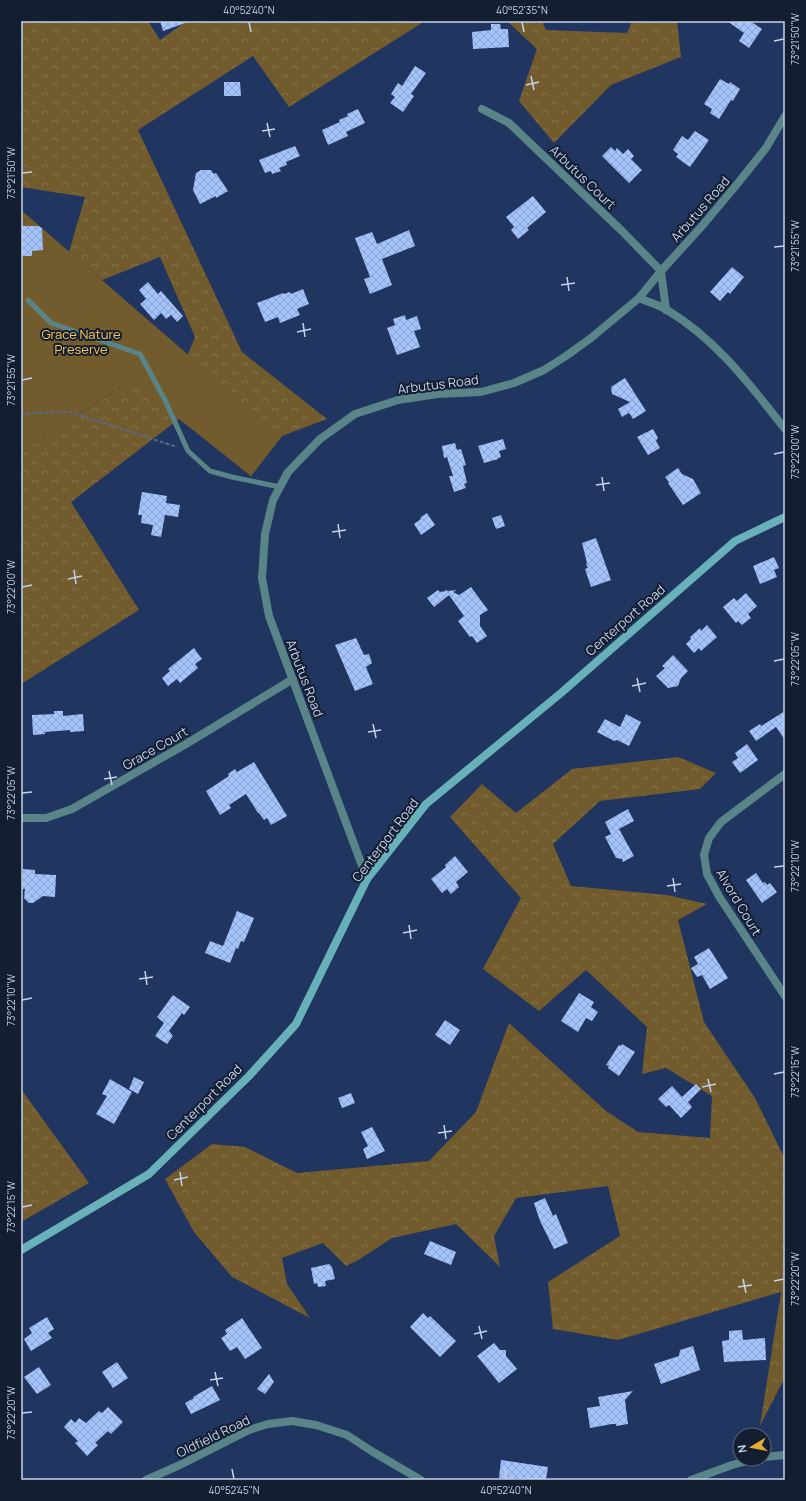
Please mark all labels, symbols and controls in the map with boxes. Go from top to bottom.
text: 40°52'40"N [223,3,275,17]
text: 40°52'35"N [496,3,548,17]
text: 73°21'50"W [788,12,802,65]
street label: Arbutus Court [546,141,620,213]
text: 73°21'50"W [4,146,18,199]
street label: Arbutus Road [666,172,734,246]
text: 73°21'55"W [788,220,802,272]
park label: Grace Nature Preserve [41,325,121,358]
text: 73°21'55"W [4,354,18,406]
street label: Arbutus Road [396,370,480,398]
text: 73°22'00"W [788,424,802,479]
text: 73°22'00"W [4,559,18,614]
street label: Centerport Road [581,580,669,660]
text: 73°22'05"W [788,631,802,686]
street label: Arbutus Road [282,637,328,719]
street label: Grace Court [119,722,191,774]
text: 73°22'05"W [4,765,18,820]
street label: Centerport Road [348,795,422,885]
text: 73°22'10"W [788,839,802,892]
street label: Alvord Court [712,865,766,939]
text: 73°22'10"W [4,973,18,1026]
text: 73°22'15"W [788,1046,802,1098]
street label: Centerport Road [162,1060,246,1144]
text: 73°22'15"W [4,1181,18,1233]
text: 73°22'20"W [788,1252,802,1306]
text: 73°22'20"W [4,1386,18,1440]
street label: Oldfield Road [173,1410,253,1462]
north arrow [732,1427,772,1467]
text: N [734,1444,750,1454]
text: 40°52'45"N [208,1483,260,1497]
text: 40°52'40"N [480,1483,532,1497]

